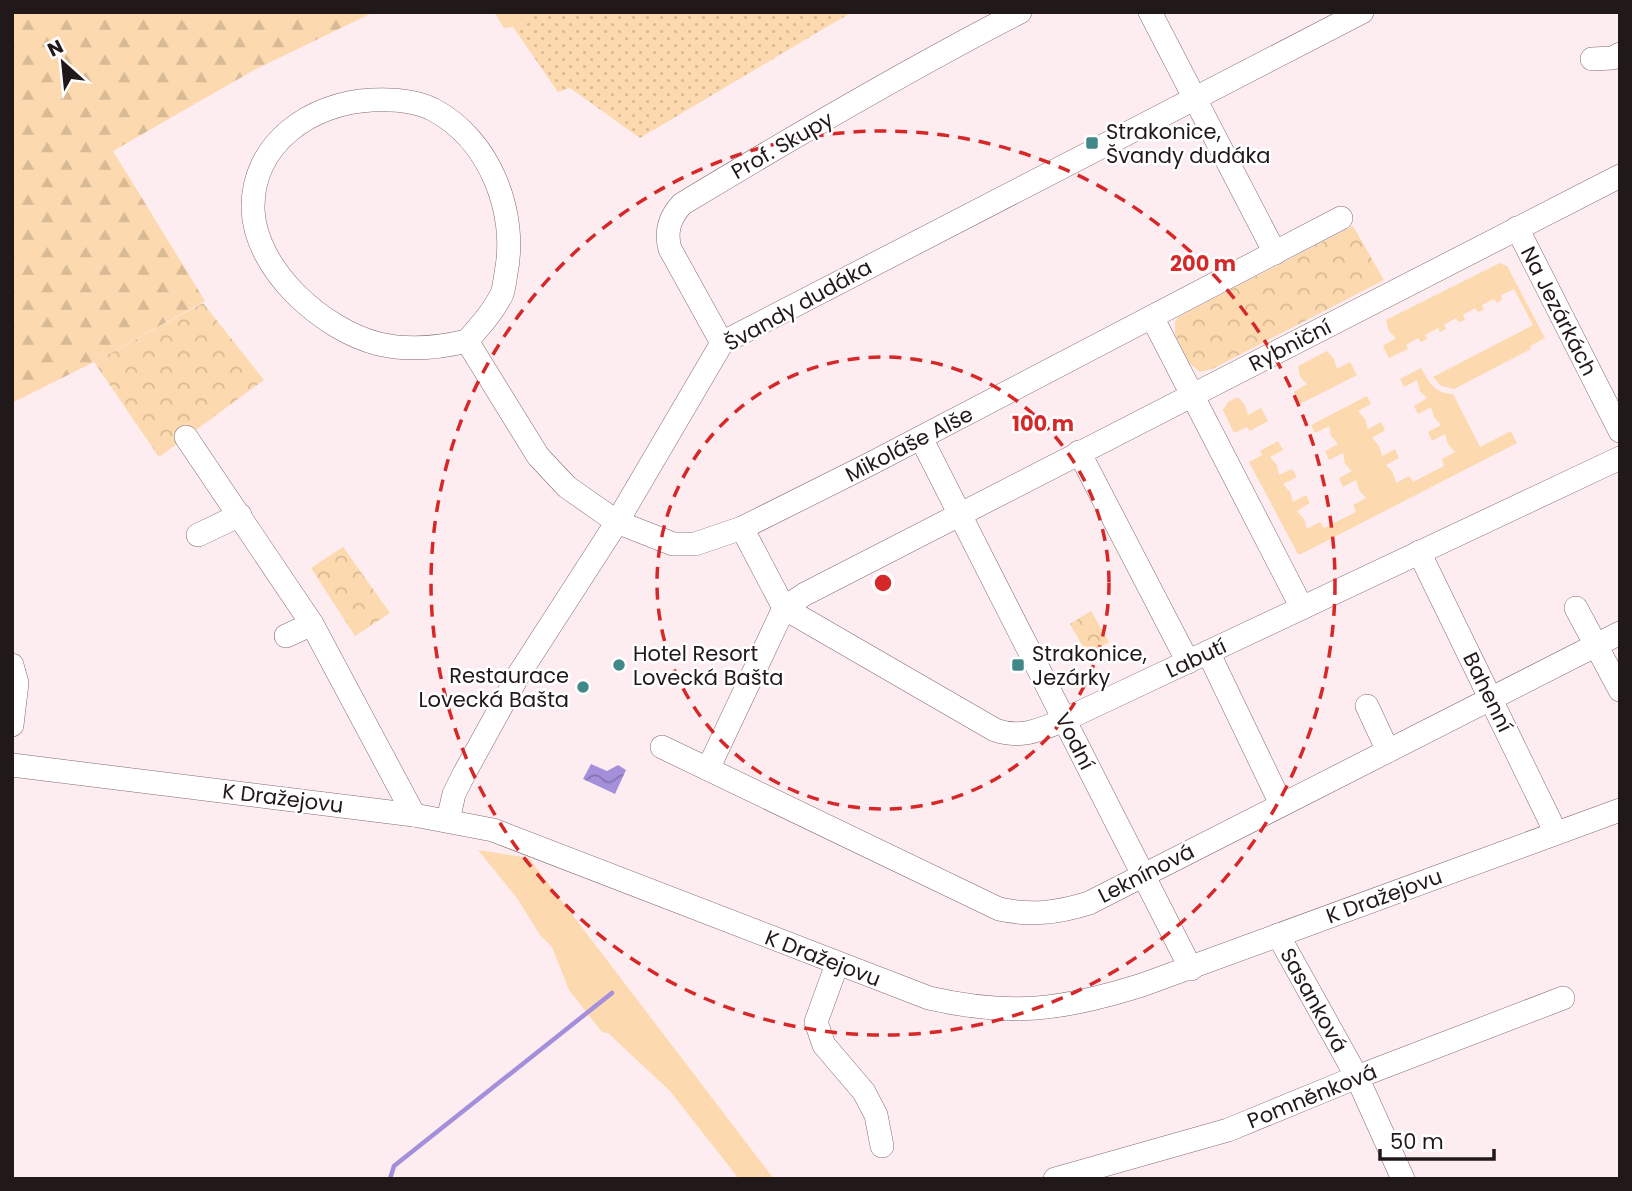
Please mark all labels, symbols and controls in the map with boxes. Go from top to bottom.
north arrow [28,28,98,98]
text: N [43,33,68,64]
street label: Prof. Skupy [726,104,838,186]
place label: Strakonice, Švandy dudáka [1106,117,1270,170]
marker: Strakonice, Švandy dudáka [1084,135,1100,151]
street label: Na Jezárkách [1514,241,1604,381]
text: 200 m [1170,249,1236,278]
street label: Švandy dudáka [719,252,877,358]
street label: Rybniční [1244,312,1336,378]
street label: Mikoláše Alše [840,399,978,489]
text: 100 m [1012,409,1074,438]
centre of rings [871,571,895,595]
street label: Labutí [1161,631,1231,685]
place label: Hotel Resort Lovecká Bašta [633,639,784,692]
place label: Strakonice, Jezárky [1032,639,1147,692]
street label: Bahenní [1456,647,1520,737]
marker: Hotel Resort Lovecká Bašta [611,657,627,673]
marker: Strakonice, Jezárky [1010,657,1026,673]
place label: Restaurace Lovecká Bašta [418,661,569,714]
marker: Restaurace Lovecká Bašta [575,679,591,695]
street label: Vodní [1048,707,1102,775]
street label: K Dražejovu [221,776,345,820]
street label: Leknínová [1093,836,1199,910]
street label: K Dražejovu [1322,862,1446,930]
street label: K Dražejovu [761,923,885,993]
street label: Sasanková [1273,943,1355,1057]
street label: Pomněnková [1243,1057,1381,1135]
scale bar [1380,1118,1494,1162]
text: 50 m [1390,1127,1444,1156]

